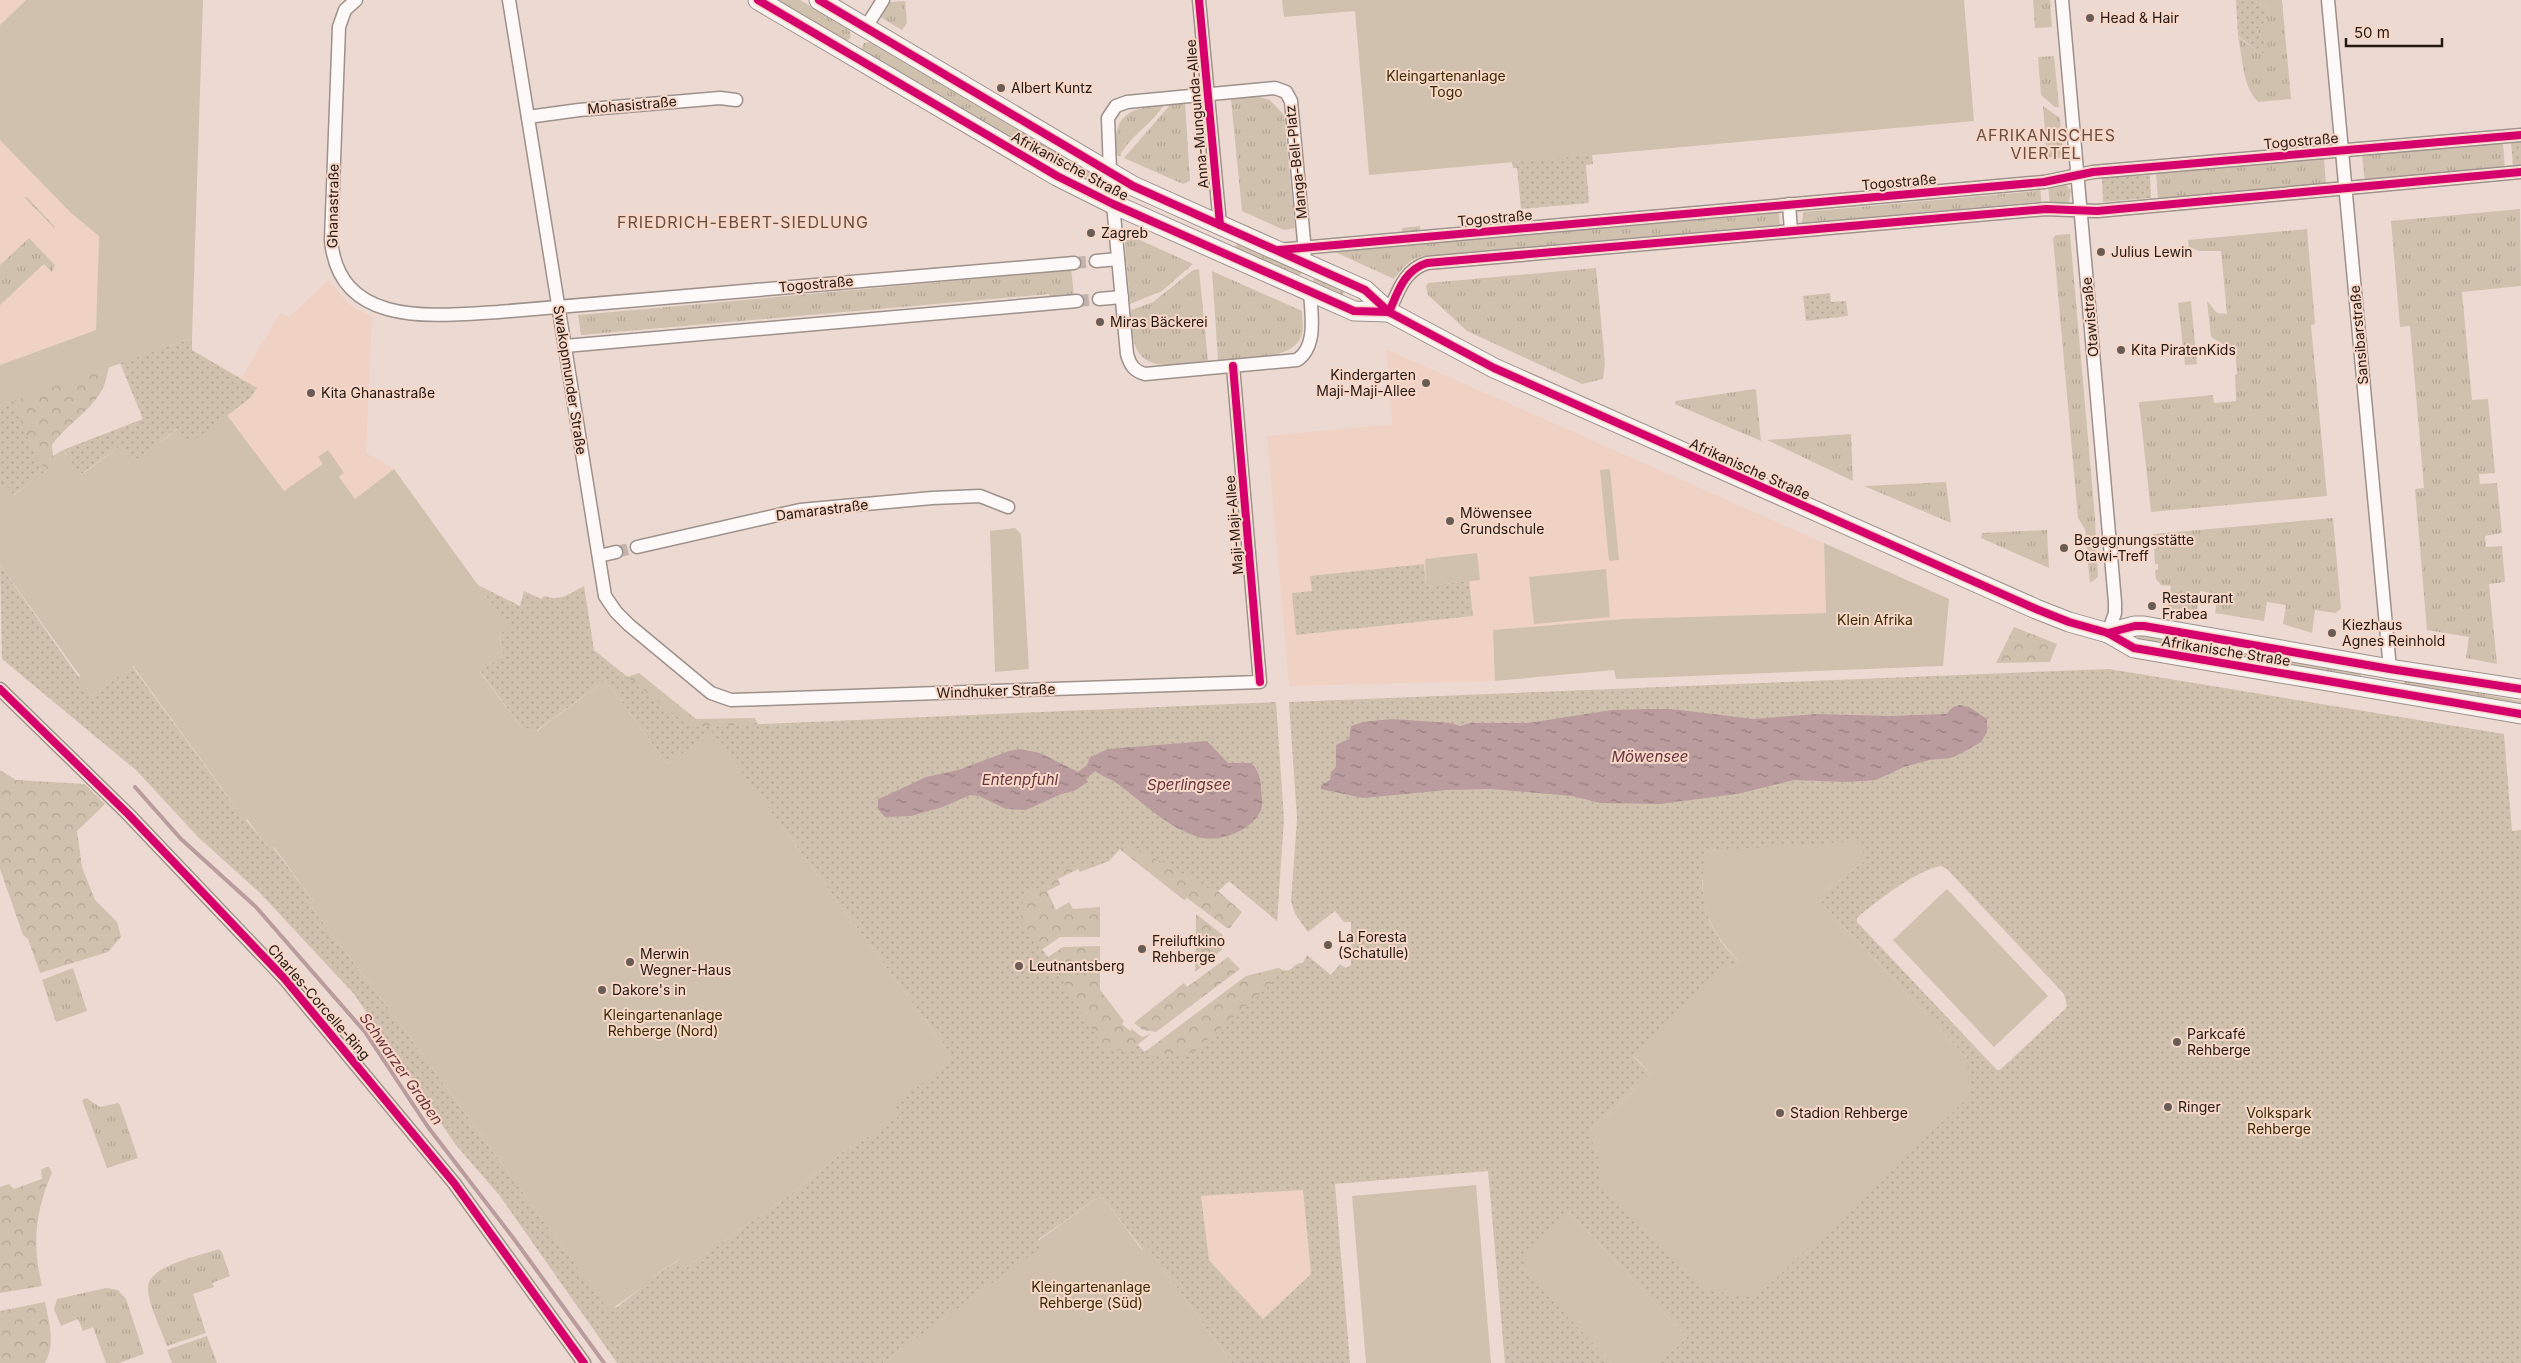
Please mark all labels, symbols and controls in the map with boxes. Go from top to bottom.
place label: Head & Hair [2100,9,2179,26]
marker: Head & Hair [2084,12,2096,24]
scale bar [2346,15,2442,47]
text: 50 m [2354,23,2390,42]
street label: Anna-Mungunda-Allee [1181,39,1212,190]
park label: Kleingartenanlage Togo [1386,67,1506,100]
place label: Albert Kuntz [1011,79,1093,96]
marker: Albert Kuntz [995,82,1007,94]
street label: Mohasistraße [586,92,677,117]
street label: Manga-Bell-Platz [1281,104,1310,220]
district label: AFRIKANISCHES VIERTEL [1976,125,2116,163]
street label: Afrikanische Straße [1009,127,1132,204]
street label: Togostraße [2263,129,2339,152]
street label: Ghanastraße [323,164,342,248]
street label: Togostraße [1861,170,1937,193]
street label: Togostraße [1457,206,1533,229]
district label: FRIEDRICH-EBERT-SIEDLUNG [617,212,869,232]
place label: Zagreb [1101,224,1148,241]
marker: Zagreb [1085,227,1097,239]
place label: Julius Lewin [2111,243,2193,260]
marker: Julius Lewin [2095,246,2107,258]
street label: Togostraße [778,272,854,295]
street label: Otawistraße [2078,276,2101,358]
street label: Sansibarstraße [2346,285,2371,385]
street label: Swakopmunder Straße [550,304,591,456]
place label: Miras Bäckerei [1110,313,1208,330]
marker: Miras Bäckerei [1094,316,1106,328]
place label: Kita PiratenKids [2131,341,2236,358]
marker: Kita PiratenKids [2115,344,2127,356]
place label: Kindergarten Maji-Maji-Allee [1316,366,1416,399]
marker: Kindergarten Maji-Maji-Allee [1420,377,1432,389]
place label: Kita Ghanastraße [321,384,435,401]
marker: Kita Ghanastraße [305,387,317,399]
street label: Afrikanische Straße [1687,434,1813,503]
street label: Maji-Maji-Allee [1221,475,1246,575]
street label: Damarastraße [775,495,869,524]
place label: Möwensee Grundschule [1460,504,1544,537]
marker: Möwensee Grundschule [1444,515,1456,527]
place label: Begegnungsstätte Otawi-Treff [2074,531,2194,564]
marker: Begegnungsstätte Otawi-Treff [2058,542,2070,554]
place label: Restaurant Frabea [2162,589,2234,622]
marker: Restaurant Frabea [2146,600,2158,612]
park label: Klein Afrika [1837,611,1913,628]
place label: Kiezhaus Agnes Reinhold [2342,616,2445,649]
marker: Kiezhaus Agnes Reinhold [2326,627,2338,639]
street label: Afrikanische Straße [2160,632,2292,669]
street label: Windhuker Straße [936,680,1056,701]
water label: Möwensee [1612,747,1688,766]
water label: Entenpfuhl [982,770,1059,789]
water label: Sperlingsee [1147,775,1231,794]
place label: La Foresta (Schatulle) [1338,928,1409,961]
place label: Freiluftkino Rehberge [1152,932,1225,965]
marker: La Foresta (Schatulle) [1322,939,1334,951]
street label: Charles-Corcelle-Ring [265,940,374,1063]
marker: Freiluftkino Rehberge [1136,943,1148,955]
place label: Merwin Wegner-Haus [640,945,731,978]
marker: Merwin Wegner-Haus [624,956,636,968]
place label: Leutnantsberg [1029,957,1125,974]
marker: Leutnantsberg [1013,960,1025,972]
place label: Dakore's in [612,981,686,998]
marker: Dakore's in [596,984,608,996]
park label: Kleingartenanlage Rehberge (Nord) [603,1006,723,1039]
water label: Schwarzer Graben [355,1009,447,1129]
place label: Parkcafé Rehberge [2187,1025,2251,1058]
marker: Parkcafé Rehberge [2171,1036,2183,1048]
place label: Ringer [2178,1098,2221,1115]
marker: Ringer [2162,1101,2174,1113]
place label: Stadion Rehberge [1790,1104,1908,1121]
park label: Volkspark Rehberge [2246,1104,2312,1137]
marker: Stadion Rehberge [1774,1107,1786,1119]
park label: Kleingartenanlage Rehberge (Süd) [1031,1278,1151,1311]

